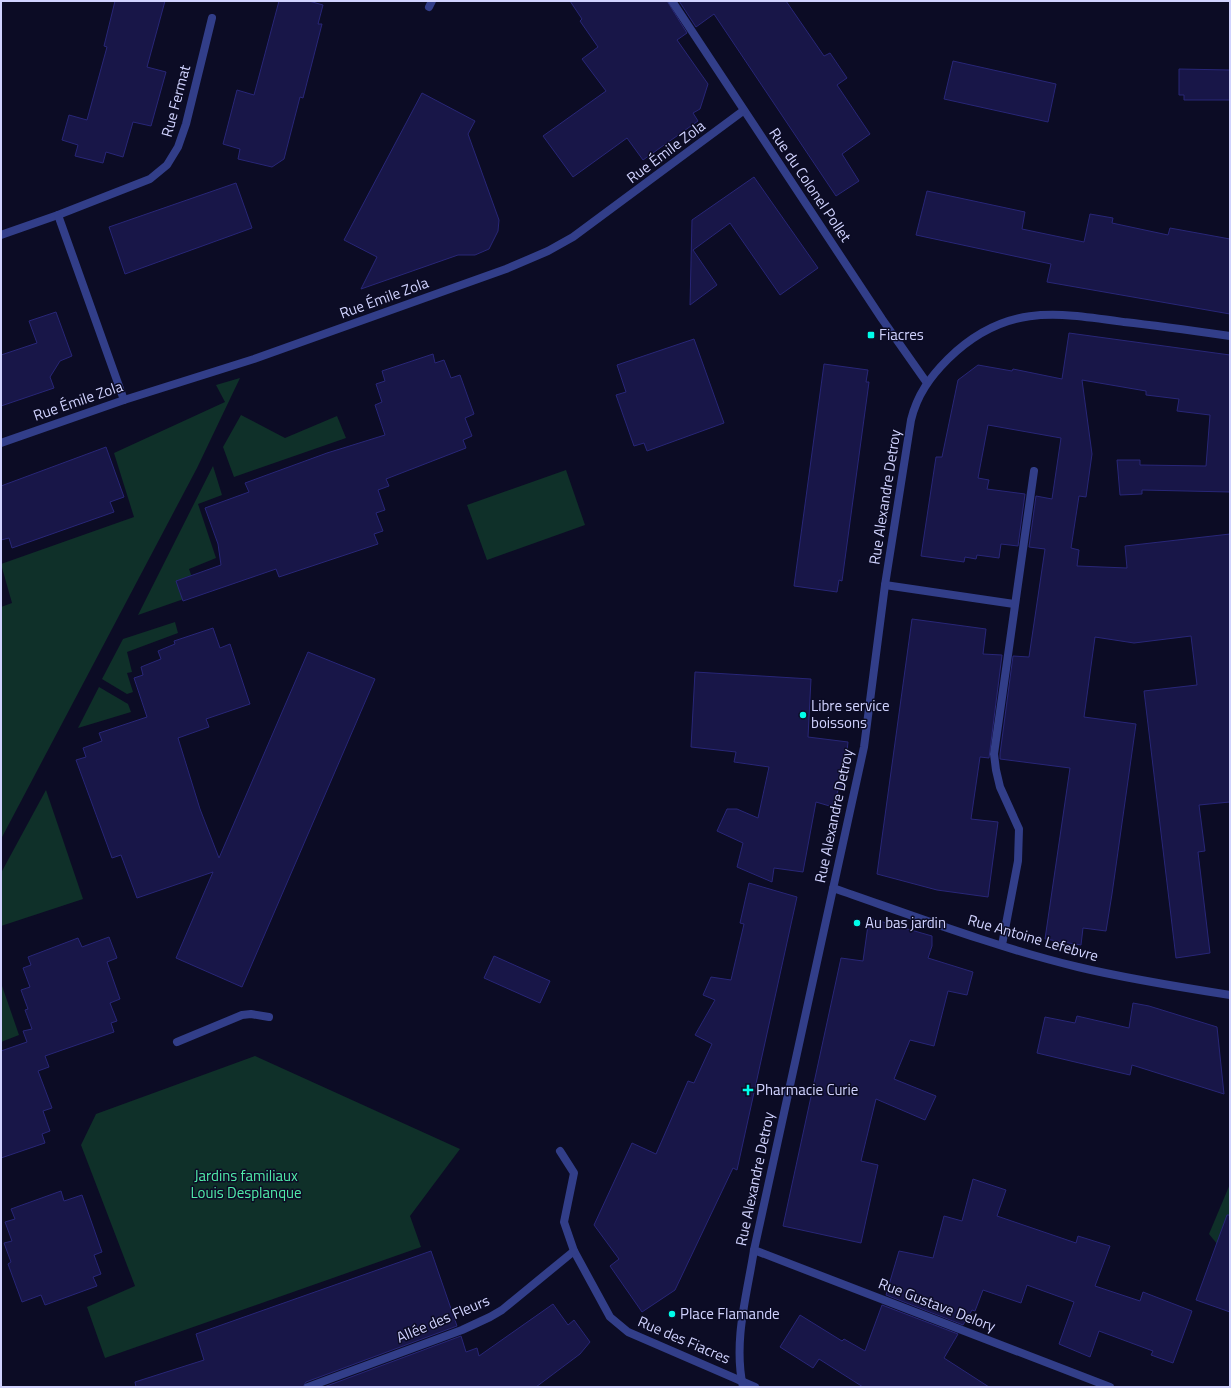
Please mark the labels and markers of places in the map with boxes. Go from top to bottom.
place label: Fiacres [879,323,924,346]
marker: Fiacres [866,330,876,340]
place label: Libre service boissons [811,694,890,734]
marker: Libre service boissons [798,710,808,720]
place label: Au bas jardin [865,911,946,934]
marker: Au bas jardin [852,918,862,928]
place label: Pharmacie Curie [756,1078,858,1101]
marker: Pharmacie Curie [743,1085,753,1095]
place label: Place Flamande [680,1302,780,1325]
marker: Place Flamande [667,1309,677,1319]

